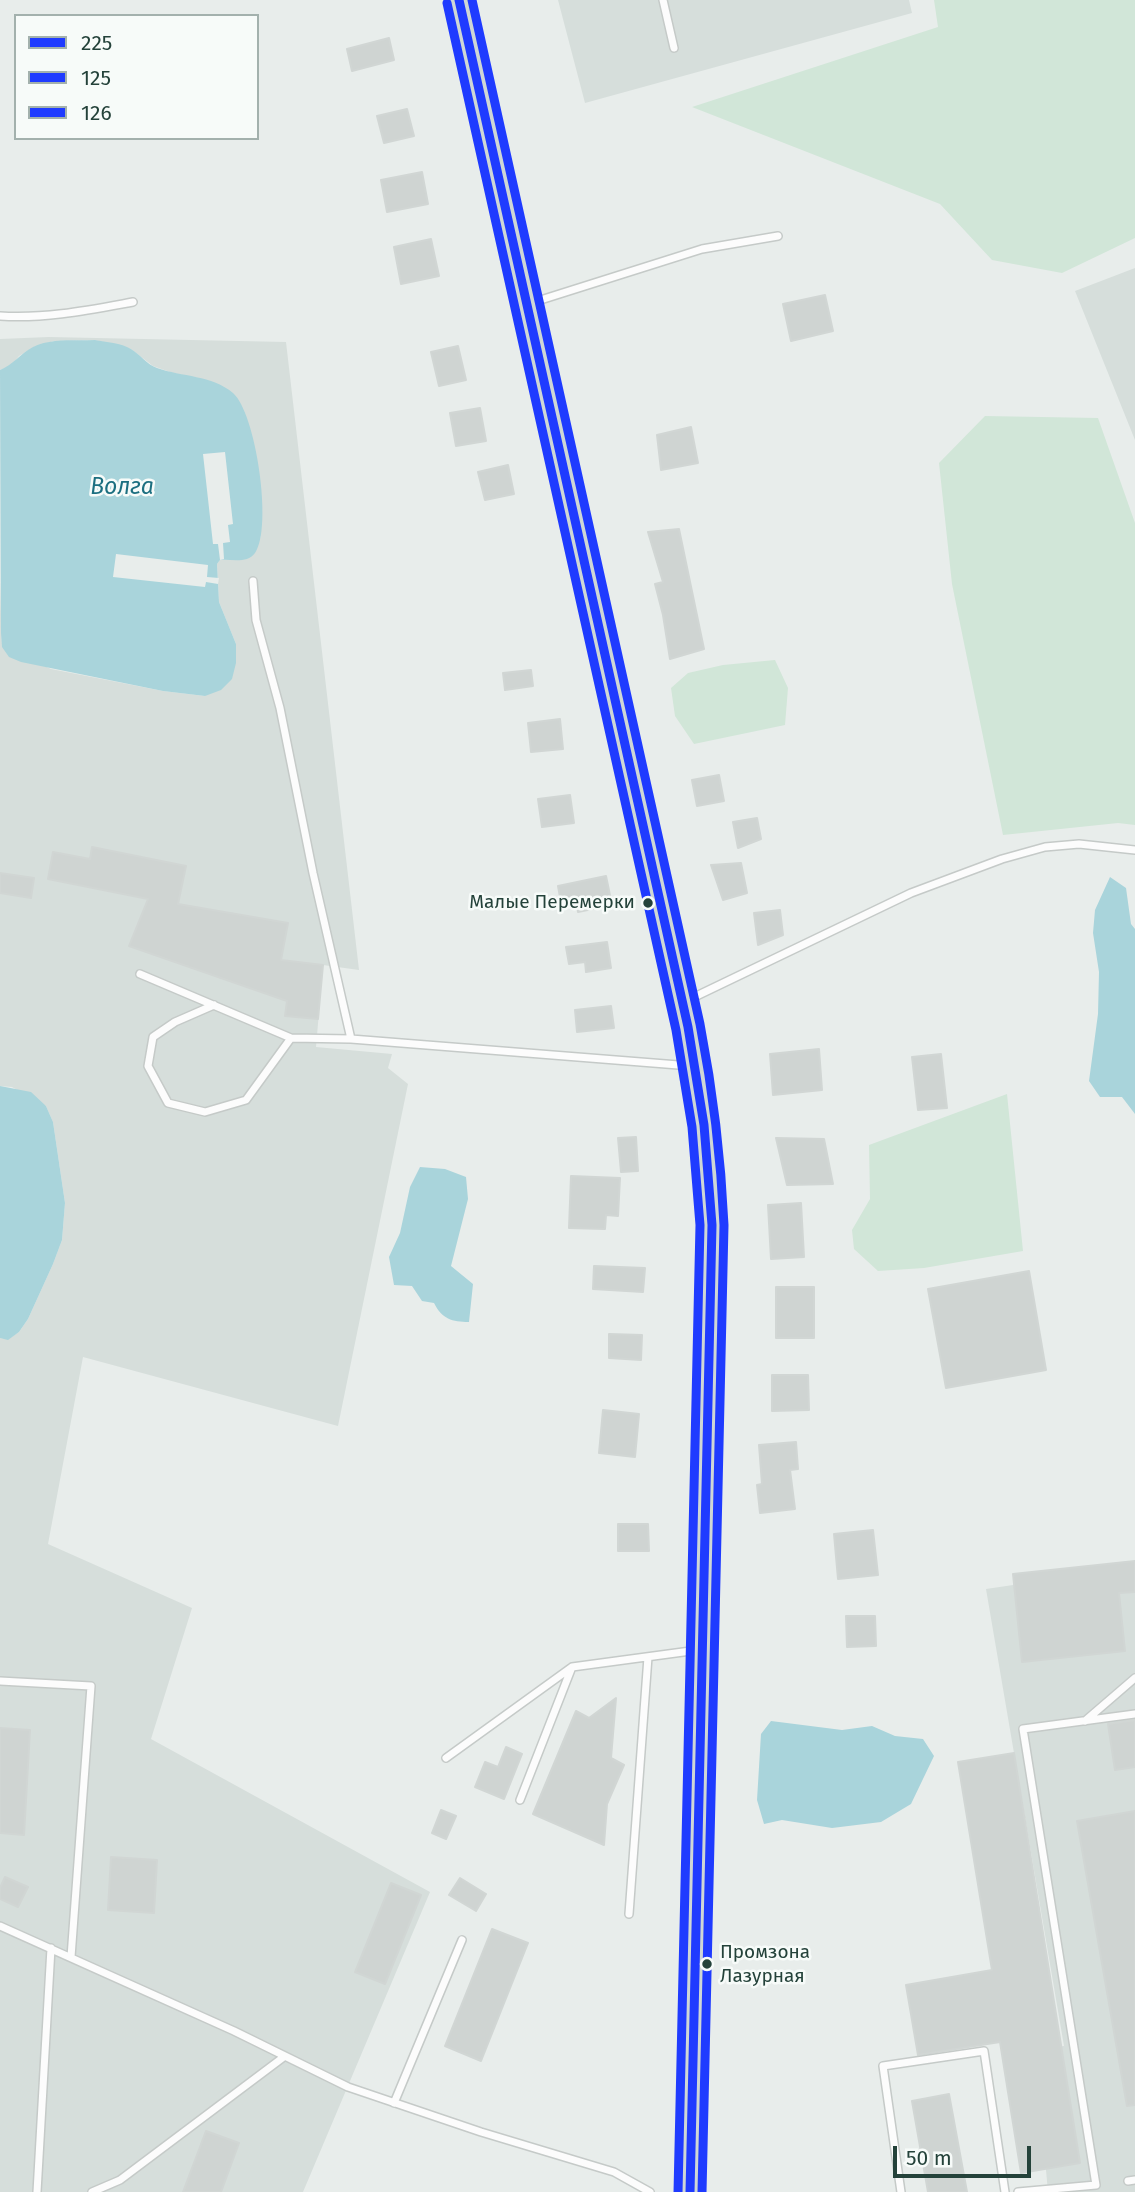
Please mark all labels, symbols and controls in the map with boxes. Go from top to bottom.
legend [14,14,259,140]
text: 225 [81,30,112,56]
text: 125 [81,65,111,91]
text: 126 [81,100,112,126]
water label: Волга [90,474,154,502]
place label: Малые Перемерки [469,892,635,914]
marker: Малые Перемерки [641,896,655,910]
place label: Промзона Лазурная [720,1942,810,1986]
marker: Промзона Лазурная [700,1957,714,1971]
scale bar [897,2132,1035,2176]
text: 50 m [906,2145,952,2171]

